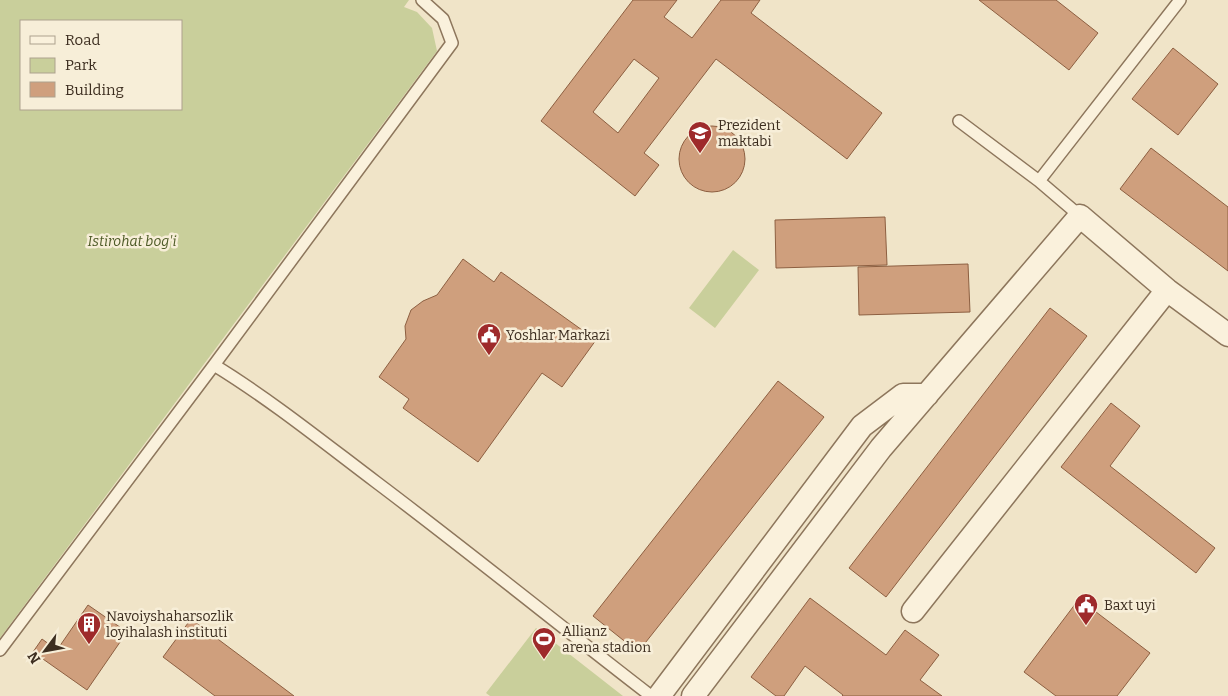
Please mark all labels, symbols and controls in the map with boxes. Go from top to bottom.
legend [20,20,182,110]
text: Road [65,31,100,49]
text: Park [65,56,97,74]
text: Building [65,81,124,99]
place label: Prezident maktabi [718,117,781,150]
school or university icon: Prezident maktabi [687,120,713,154]
park label: Istirohat bog'i [88,233,176,250]
public building icon: Yoshlar Markazi [476,322,502,356]
place label: Yoshlar Markazi [506,327,610,344]
public building icon: Baxt uyi [1073,592,1099,626]
place label: Baxt uyi [1104,597,1156,614]
place label: Navoiyshaharsozlik loyihalash instituti [106,608,233,641]
building icon: Navoiyshaharsozlik loyihalash instituti [76,611,102,645]
place label: Allianz arena stadion [562,623,651,656]
north arrow [20,626,70,676]
sports icon: Allianz arena stadion [531,626,557,660]
text: N [24,648,44,667]

